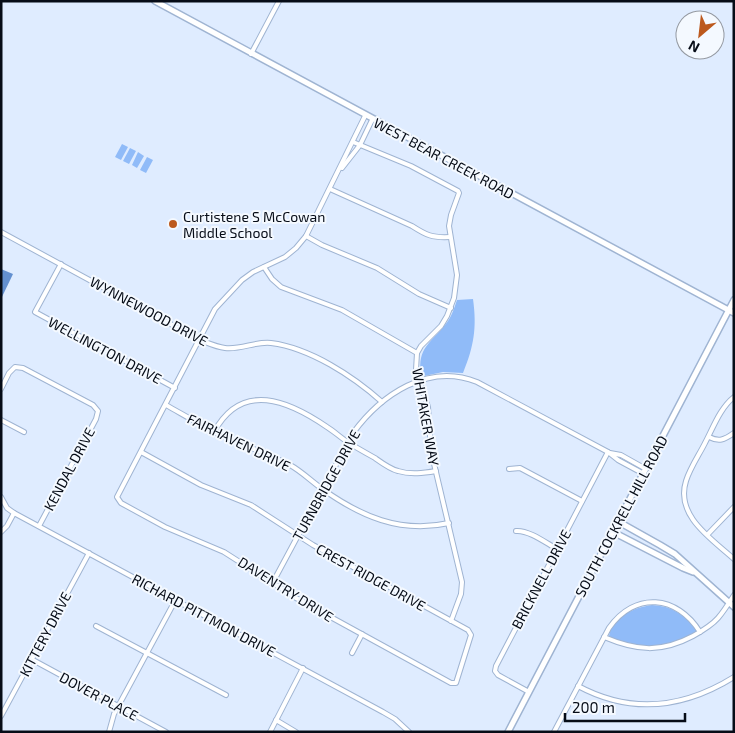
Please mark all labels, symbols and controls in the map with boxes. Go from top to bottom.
north arrow [675,10,725,60]
text: N [685,37,702,57]
street label: WEST BEAR CREEK ROAD [371,114,517,202]
place label: Curtistene S McCowan Middle School [183,208,325,241]
marker: Curtistene S McCowan Middle School [167,218,179,230]
street label: WYNNEWOOD DRIVE [87,273,211,349]
street label: WELLINGTON DRIVE [45,313,165,387]
street label: WHITAKER WAY [409,367,443,467]
street label: FAIRHAVEN DRIVE [185,410,294,474]
street label: KENDAL DRIVE [40,424,98,514]
street label: TURNBRIDGE DRIVE [289,427,364,543]
street label: SOUTH COCKRELL HILL ROAD [571,432,671,600]
street label: BRICKNELL DRIVE [508,526,574,632]
street label: CREST RIDGE DRIVE [313,540,429,614]
street label: DAVENTRY DRIVE [235,553,337,625]
street label: RICHARD PITTMON DRIVE [129,570,279,660]
street label: KITTERY DRIVE [16,589,74,679]
street label: DOVER PLACE [57,668,141,724]
scale bar [565,690,685,722]
text: 200 m [572,698,615,716]

